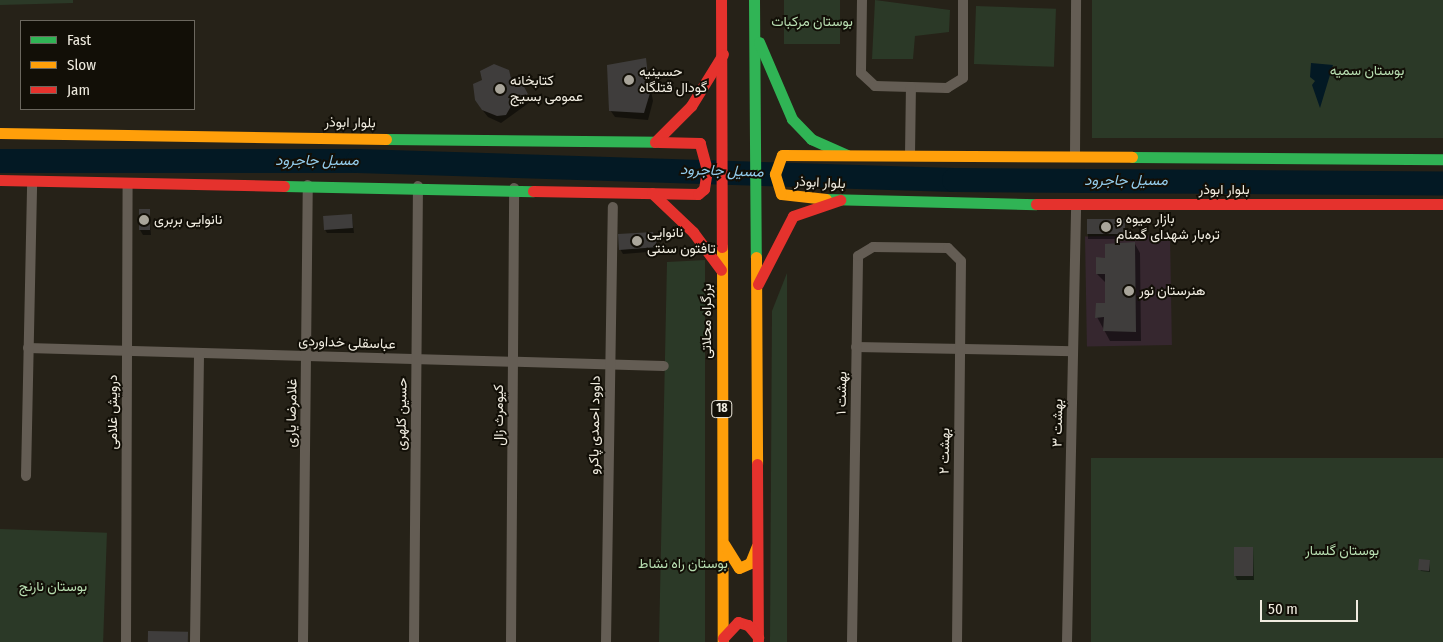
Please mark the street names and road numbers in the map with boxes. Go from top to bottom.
street label: بلوار ابوذر [324,114,376,132]
street label: بلوار ابوذر [794,173,846,193]
street label: بلوار ابوذر [1198,182,1250,198]
street label: بزرگراه محلاتی [699,283,715,359]
street label: عباسقلی خداوردی [298,333,396,353]
street label: بهشت ۱ [833,371,851,415]
street label: درویش غلامی [105,374,121,450]
street label: داوود احمدی پاکرو [586,375,604,475]
street label: حسین کلهری [393,377,411,451]
street label: غلامرضا یاری [283,378,301,448]
street label: کیومرث زال [491,384,507,446]
road number: 18 [711,399,733,418]
street label: بهشت ۳ [1049,399,1067,447]
street label: بهشت ۲ [936,428,954,474]

